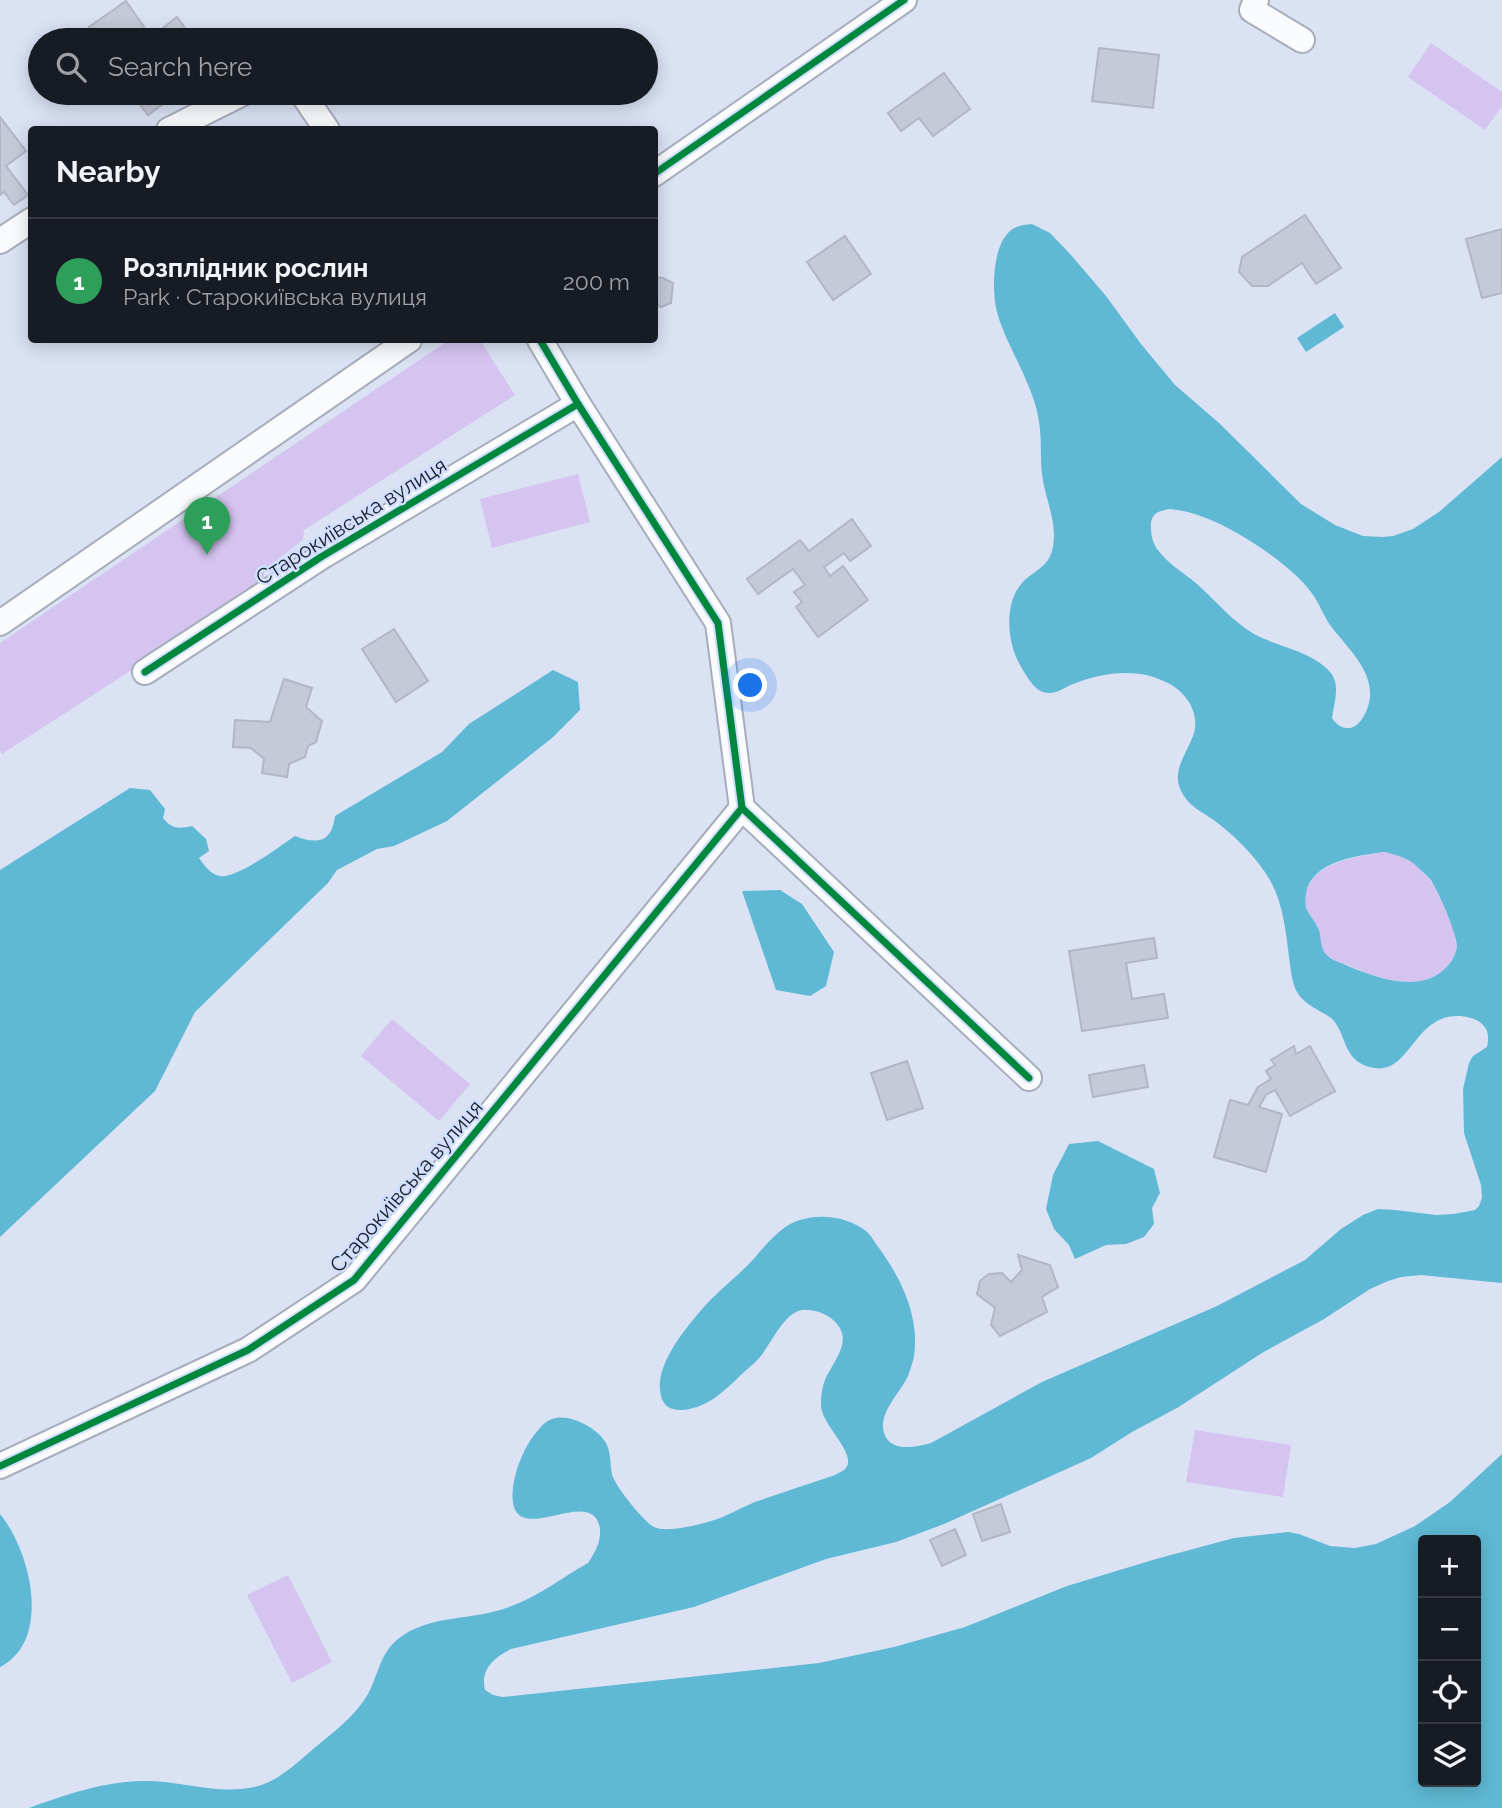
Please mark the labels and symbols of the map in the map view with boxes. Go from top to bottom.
street label: Старокиївська вулиця [251,452,451,590]
pin: 1 [184,497,230,555]
your location [733,668,767,702]
street label: Старокиївська вулиця [324,1095,488,1277]

